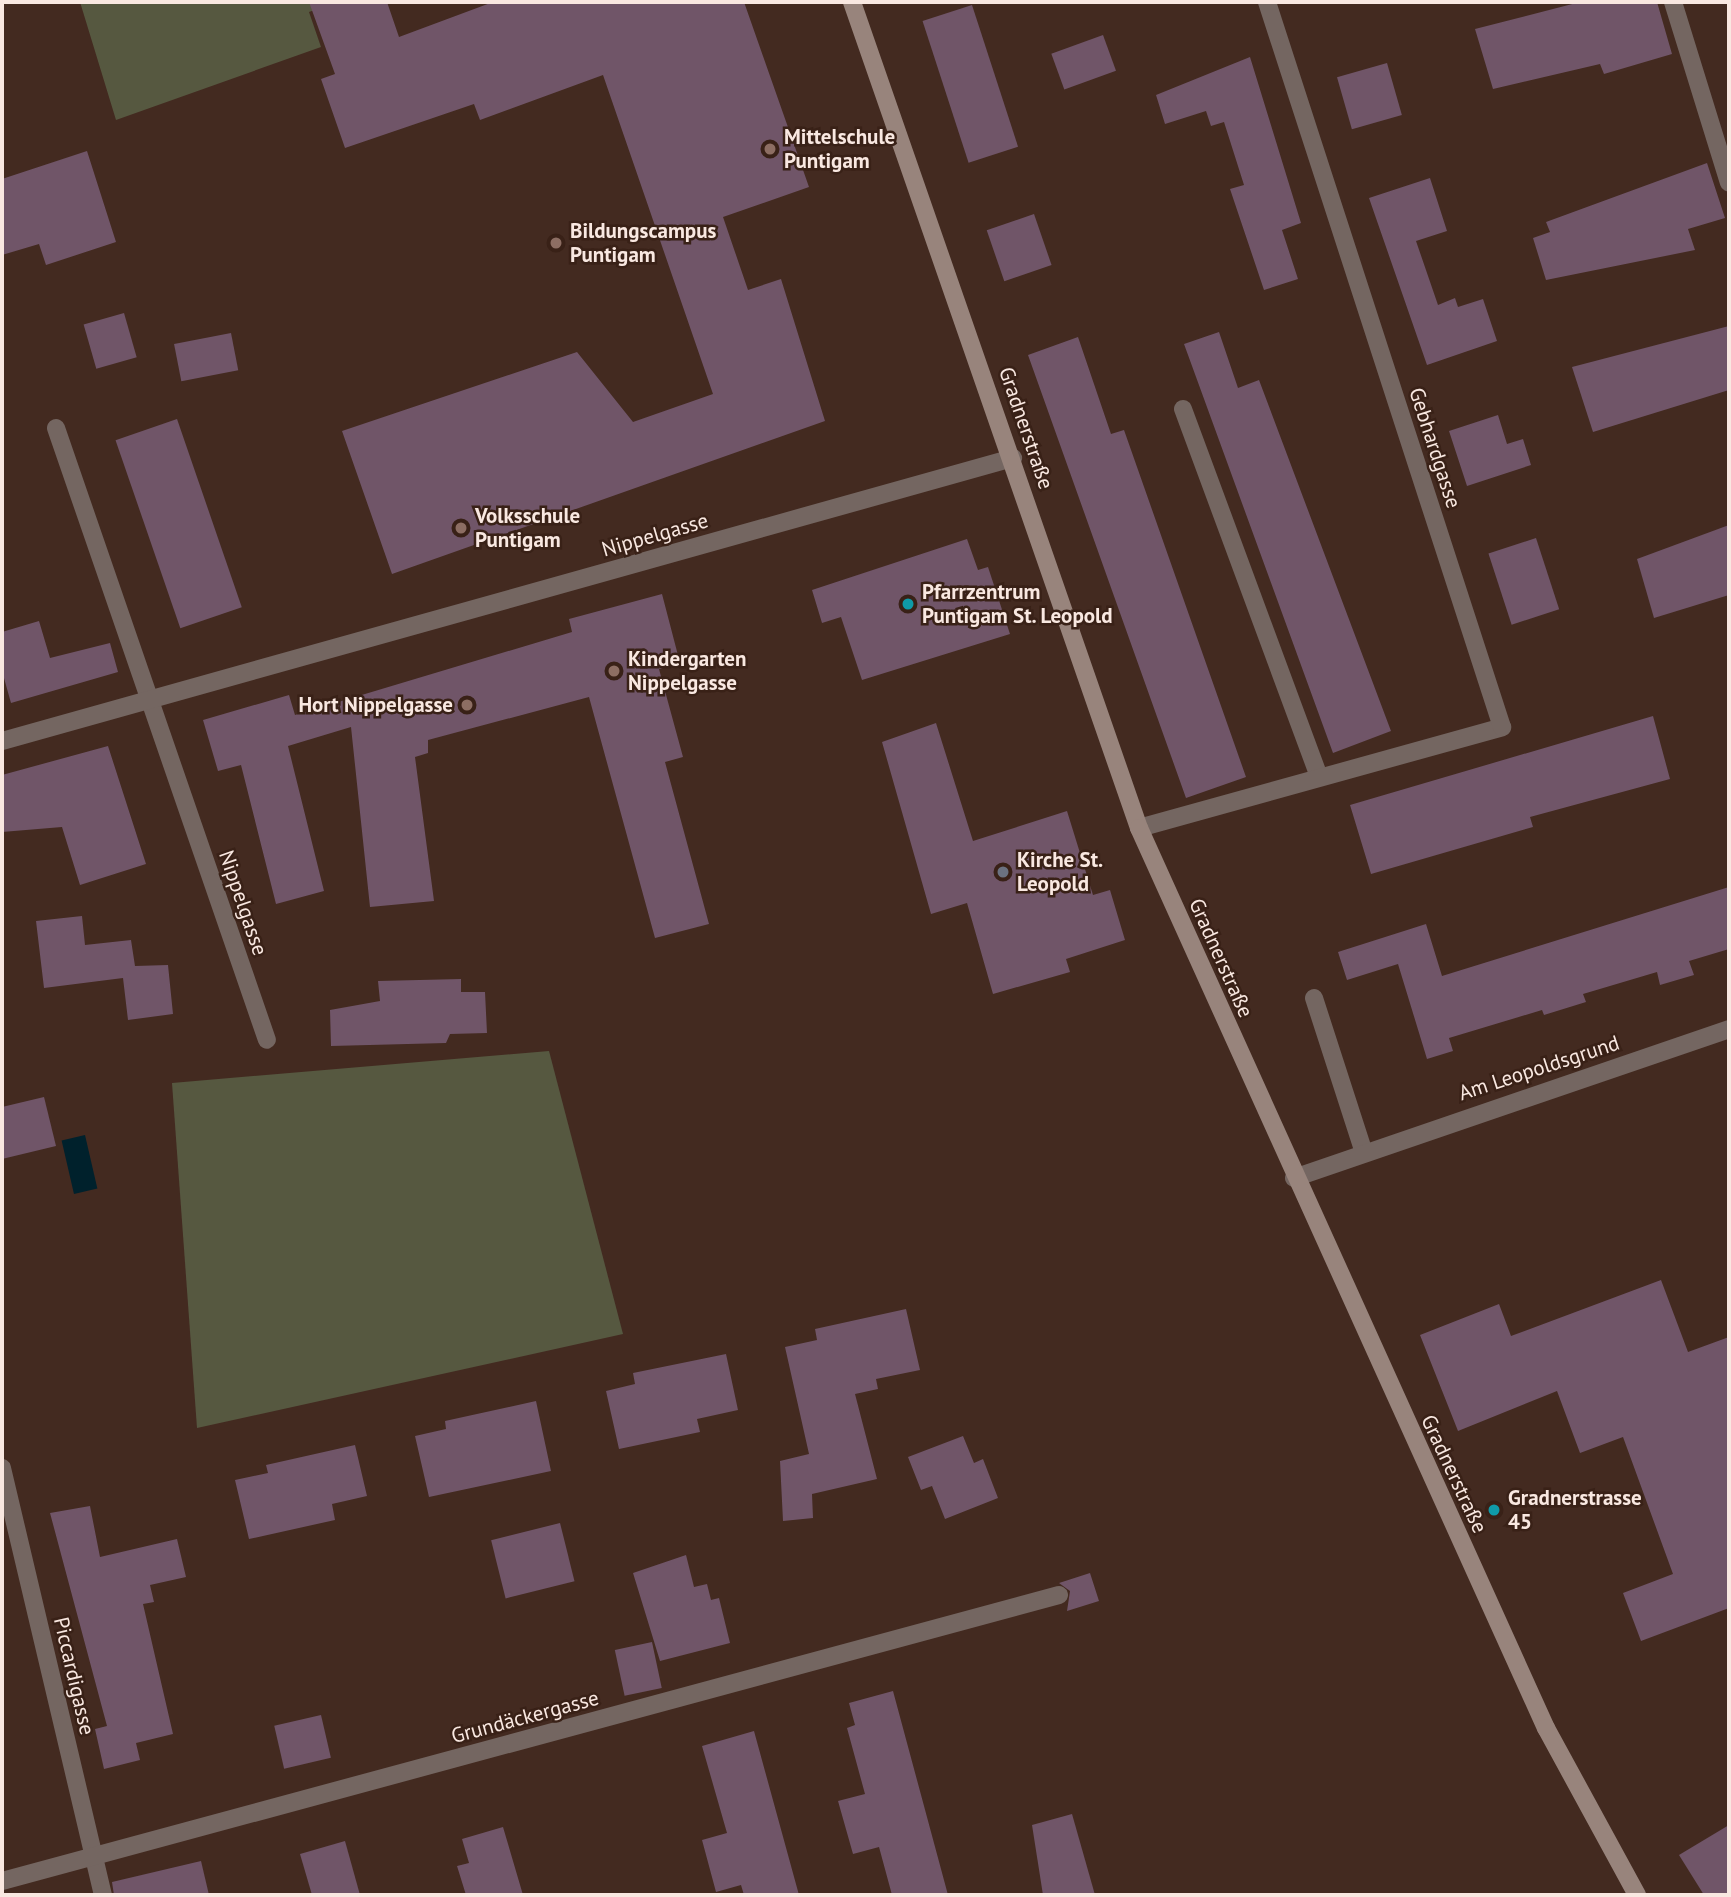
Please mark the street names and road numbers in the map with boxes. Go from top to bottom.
street label: Gradnerstraße [993,364,1059,492]
street label: Gebhardgasse [1404,385,1466,511]
street label: Nippelgasse [599,508,711,562]
street label: Nippelgasse [213,847,273,959]
street label: Gradnerstraße [1184,895,1258,1021]
street label: Am Leopoldsgrund [1455,1030,1623,1106]
street label: Gradnerstraße [1416,1411,1492,1537]
street label: Piccardigasse [48,1615,100,1737]
street label: Grundäckergasse [449,1685,601,1749]

